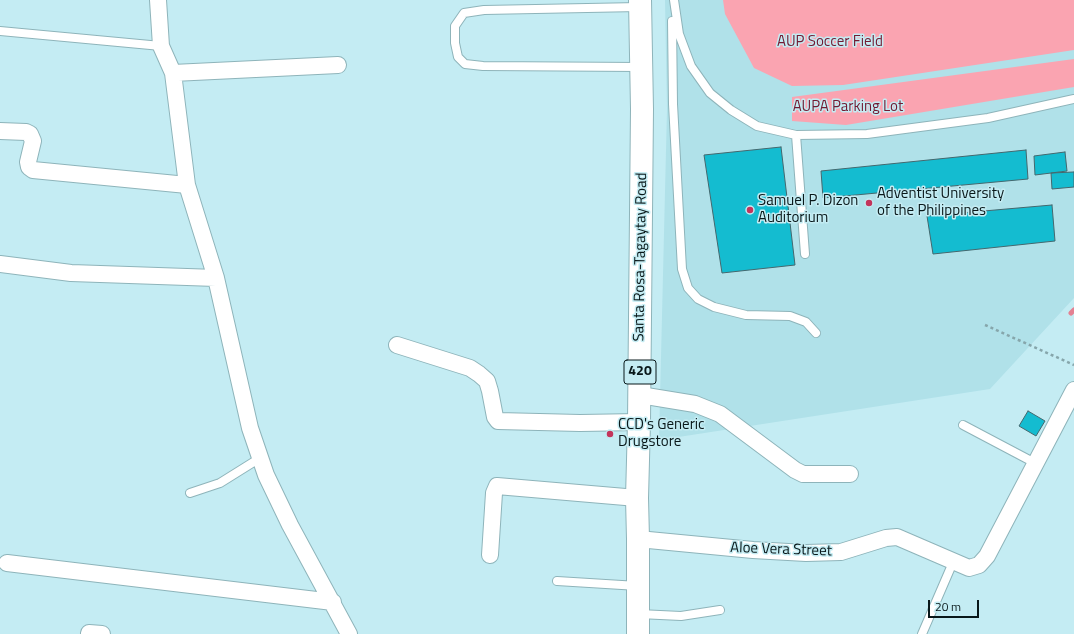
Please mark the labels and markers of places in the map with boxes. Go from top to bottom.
place label: Adventist University of the Philippines [877,185,1004,220]
place label: Samuel P. Dizon Auditorium [758,192,858,227]
marker: Adventist University of the Philippines [864,198,874,208]
marker: Samuel P. Dizon Auditorium [745,205,755,215]
place label: CCD's Generic Drugstore [618,416,705,451]
marker: CCD's Generic Drugstore [605,429,615,439]

